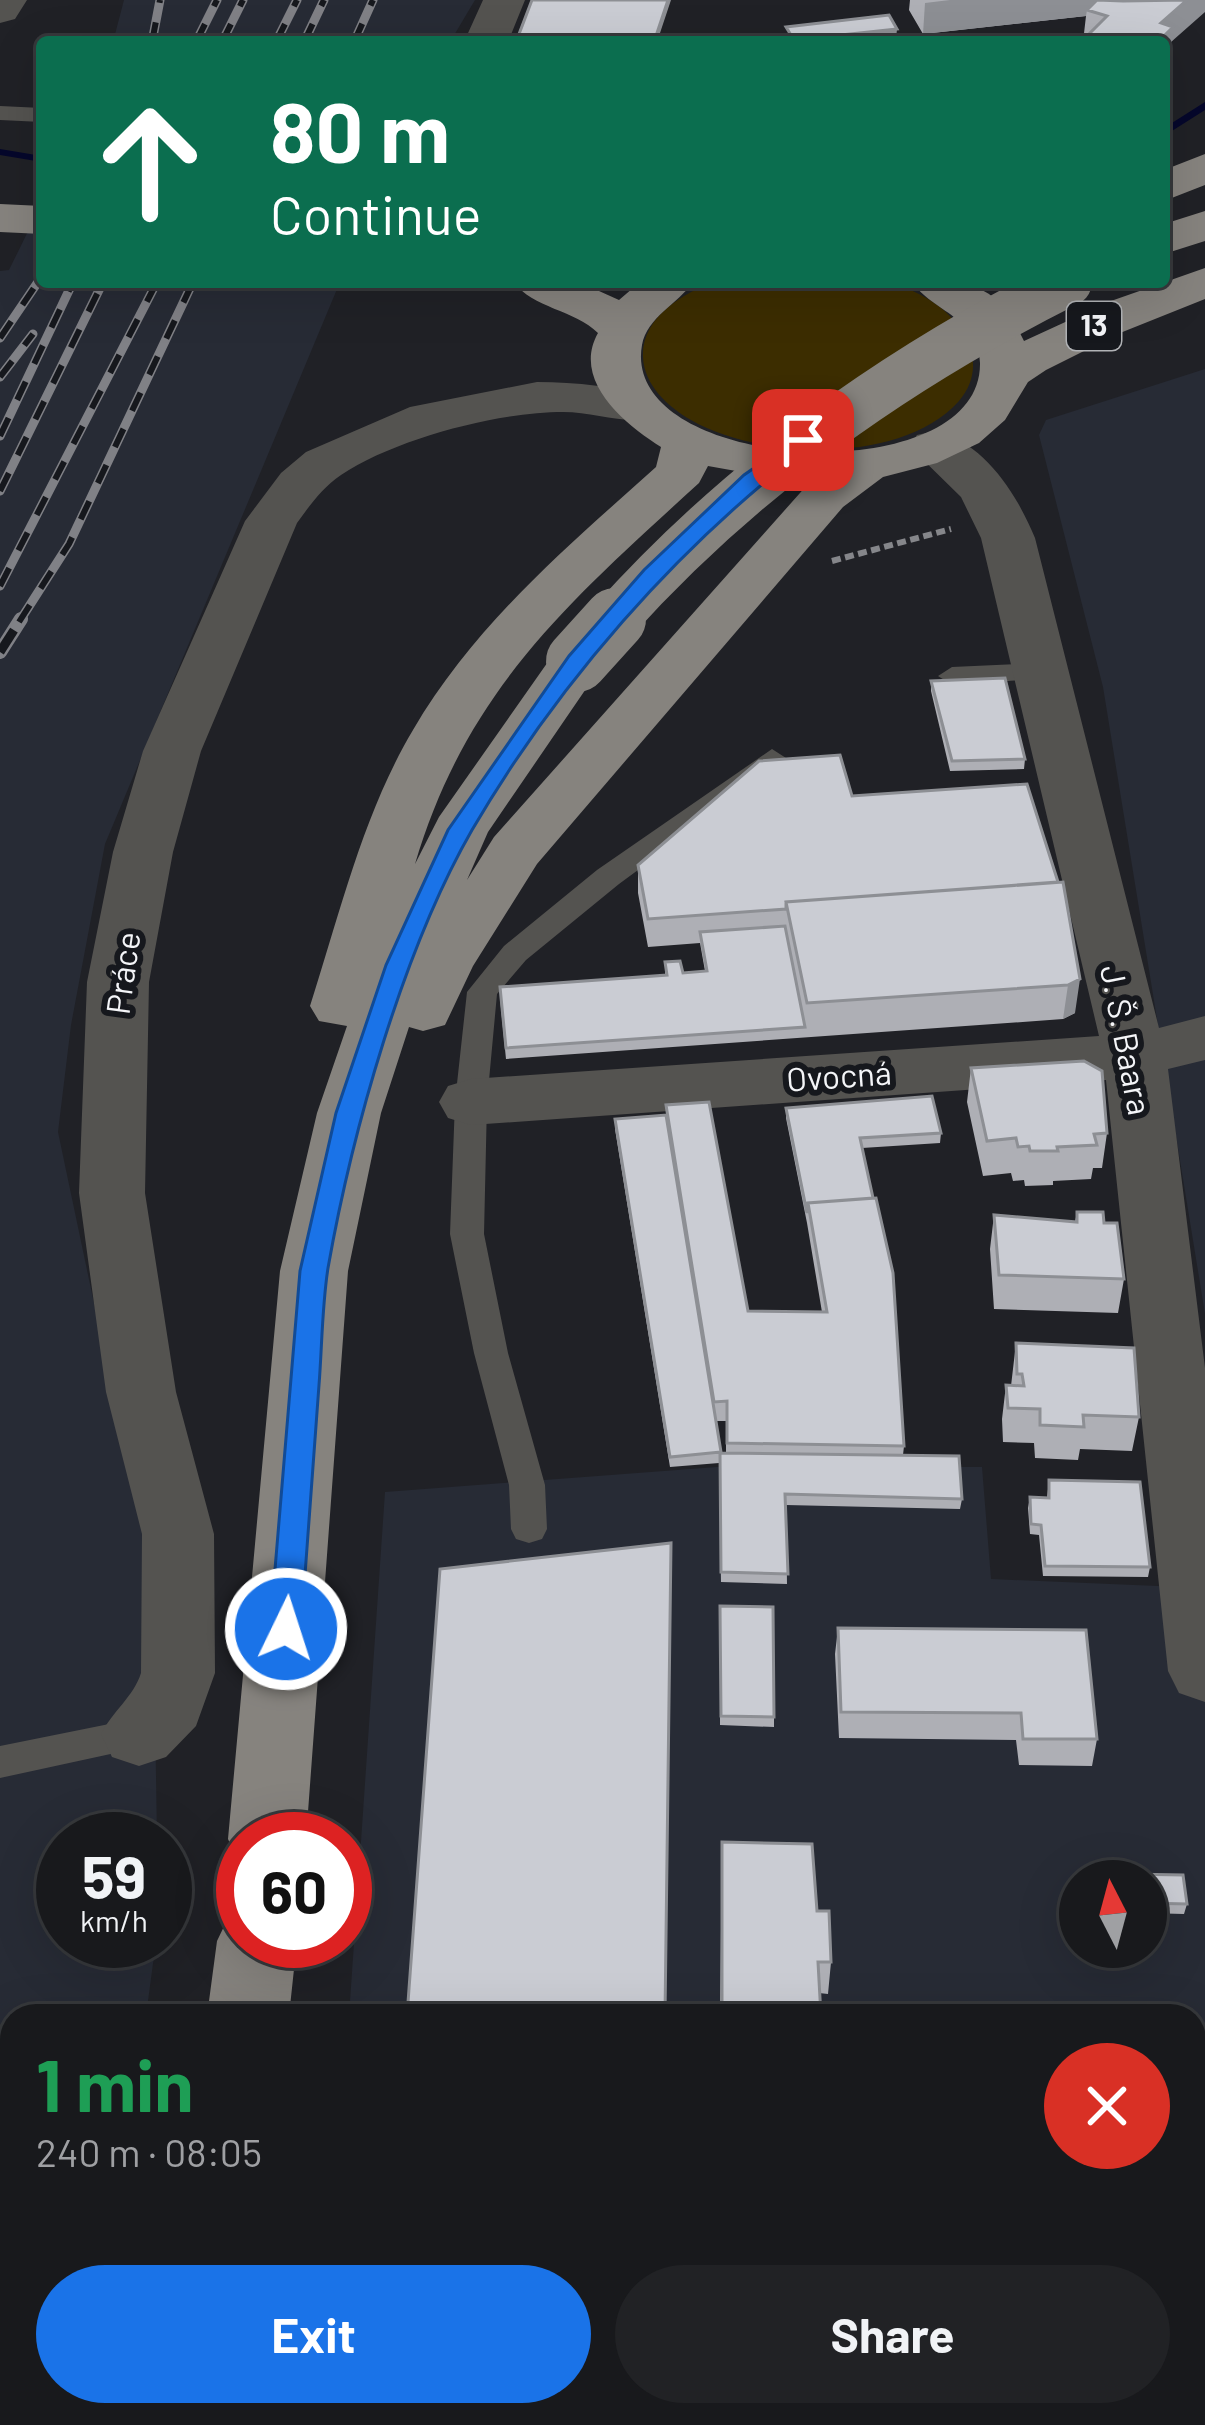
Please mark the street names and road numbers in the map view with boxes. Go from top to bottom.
road number: 13 [1067,302,1121,350]
street label: Práce [96,929,148,1017]
street label: J. Š. Baara [1093,961,1161,1118]
street label: Ovocná [785,1051,893,1099]

